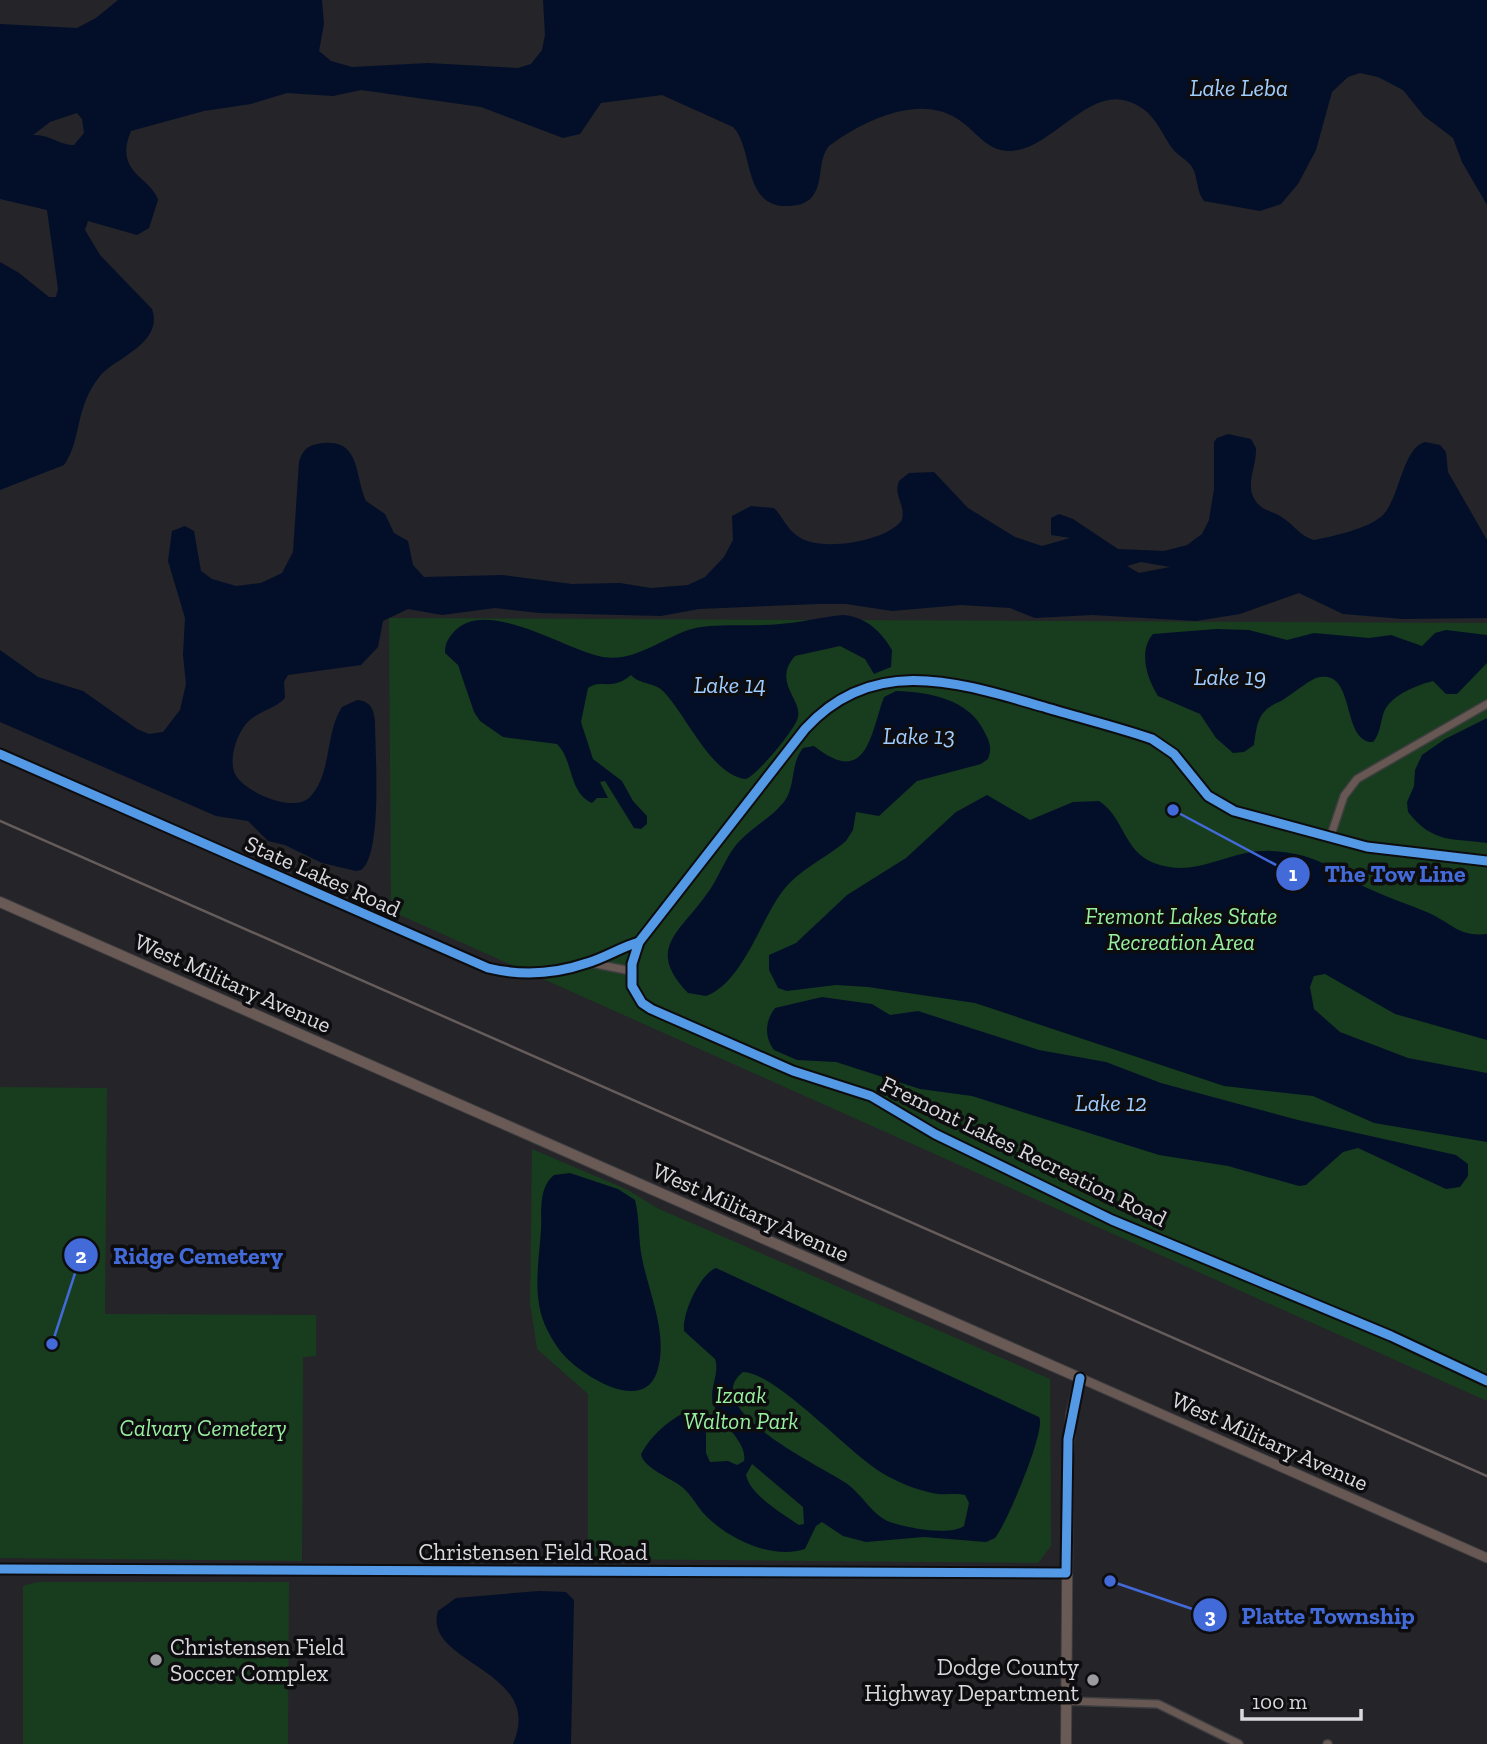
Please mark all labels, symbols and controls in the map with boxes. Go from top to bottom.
water label: Lake Leba [1190,73,1288,102]
water label: Lake 19 [1194,662,1266,691]
water label: Lake 14 [694,670,766,699]
water label: Lake 13 [883,721,955,750]
street label: State Lakes Road [241,829,405,923]
callout: The Tow Line [1276,851,1480,896]
text: The Tow Line [1324,859,1466,888]
text: 1 [1289,861,1298,886]
park label: Fremont Lakes State Recreation Area [1085,902,1277,956]
street label: West Military Avenue [130,927,336,1039]
street label: Fremont Lakes Recreation Road [876,1069,1172,1233]
water label: Lake 12 [1075,1088,1147,1117]
street label: West Military Avenue [648,1156,854,1268]
callout: Ridge Cemetery [64,1233,297,1278]
text: Ridge Cemetery [113,1241,283,1270]
text: 2 [75,1243,87,1268]
park label: Izaak Walton Park [683,1381,799,1435]
street label: West Military Avenue [1167,1385,1373,1497]
park label: Calvary Cemetery [120,1414,287,1442]
street label: Christensen Field Road [418,1538,648,1566]
callout: Platte Township [1193,1593,1429,1638]
text: Platte Township [1241,1601,1415,1630]
text: 3 [1204,1603,1216,1628]
place label: Christensen Field Soccer Complex [170,1633,345,1687]
marker: Christensen Field Soccer Complex [148,1652,164,1668]
place label: Dodge County Highway Department [864,1653,1079,1707]
marker: Dodge County Highway Department [1085,1672,1101,1688]
scale bar [1242,1678,1361,1722]
text: 100 m [1252,1689,1307,1714]

